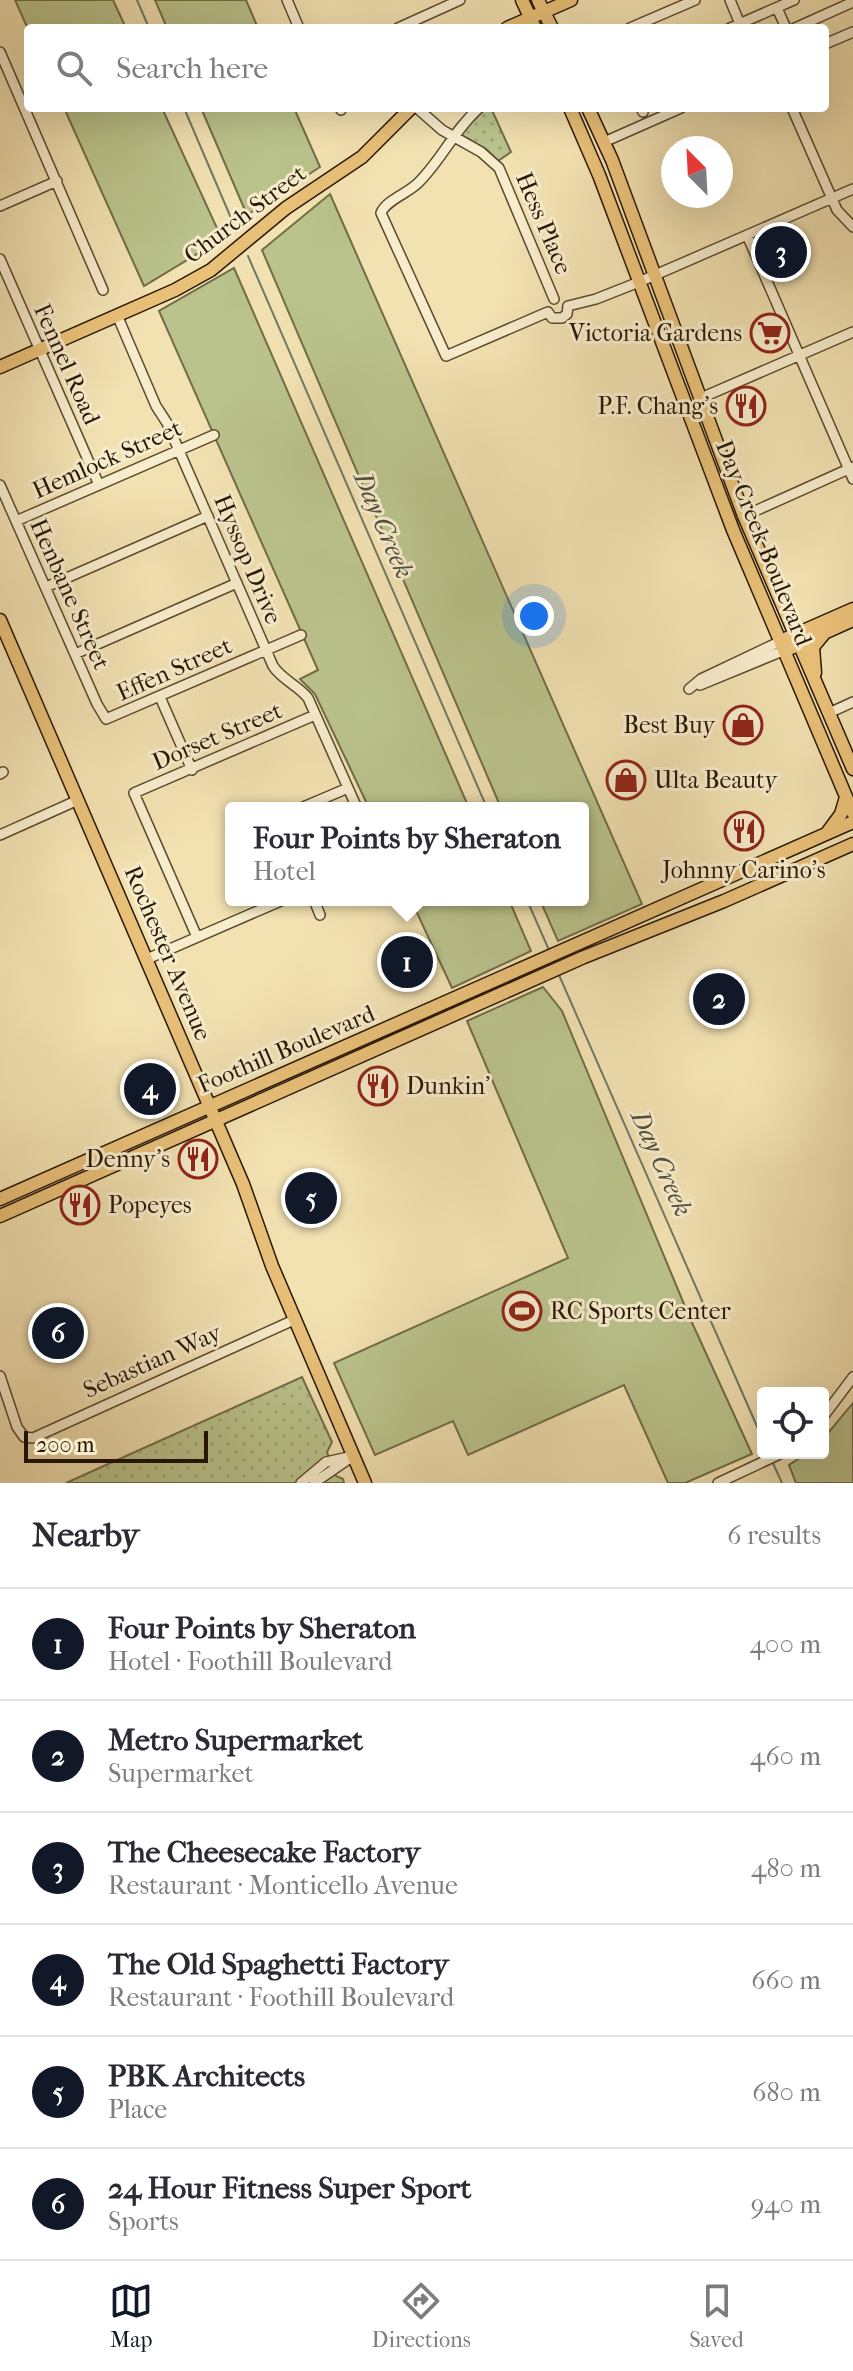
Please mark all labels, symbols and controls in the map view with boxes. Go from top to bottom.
search box [24,24,829,112]
icon: search [52,46,96,90]
text: Search here [116,51,268,86]
north arrow [661,136,733,208]
street label: Church Street [178,159,312,269]
street label: Hess Place [510,168,578,278]
pin: 3 [755,222,807,282]
street label: Fennel Road [28,299,106,430]
supermarket icon: Victoria Gardens [749,312,791,354]
place label: Victoria Gardens [568,319,742,347]
restaurant icon: P.F. Chang's [725,385,767,427]
place label: P.F. Chang's [598,392,718,420]
street label: Hemlock Street [28,413,186,504]
street label: Day Creek Boulevard [710,436,818,651]
water label: Day Creek [346,465,420,583]
street label: Hyssop Drive [208,490,288,628]
street label: Henbane Street [24,514,116,674]
your location [514,596,554,636]
street label: Effen Street [112,631,236,707]
street label: Dorset Street [148,696,287,776]
shop icon: Best Buy [722,704,764,746]
place label: Best Buy [623,711,716,739]
shop icon: Ulta Beauty [605,759,647,801]
place label: Ulta Beauty [654,766,779,794]
popup [225,802,589,906]
restaurant icon: Johnny Carino's [723,810,765,852]
text: Four Points by Sheraton [253,821,561,856]
text: Hotel [253,856,316,887]
place label: Johnny Carino's [660,856,826,884]
street label: Rochester Avenue [119,861,217,1045]
pin: 1 [381,932,433,992]
pin: 2 [693,969,745,1029]
street label: Foothill Boulevard [193,999,380,1099]
pin: 4 [124,1059,176,1119]
restaurant icon: Dunkin' [357,1065,399,1107]
place label: Dunkin' [406,1072,490,1100]
water label: Day Creek [624,1104,699,1221]
restaurant icon: Denny's [177,1138,219,1180]
place label: Denny's [86,1145,170,1173]
pin: 5 [285,1168,337,1228]
restaurant icon: Popeyes [59,1184,101,1226]
place label: Popeyes [108,1191,192,1219]
sports icon: RC Sports Center [501,1290,543,1332]
place label: RC Sports Center [550,1297,732,1325]
pin: 6 [32,1303,84,1363]
street label: Sebastian Way [79,1318,226,1404]
map controls [757,1387,829,1459]
button: locate [757,1387,829,1459]
scale bar [24,1427,208,1463]
text: 200 m [36,1432,95,1458]
text: Nearby [32,1515,139,1555]
text: 6 results [727,1520,821,1551]
text: Four Points by Sheraton [108,1611,416,1646]
text: 1 [53,1629,63,1660]
text: 400 m [750,1629,821,1660]
text: Hotel · Foothill Boulevard [108,1646,392,1677]
text: Metro Supermarket [108,1723,363,1758]
text: 2 [51,1741,65,1772]
text: 460 m [750,1741,821,1772]
text: Supermarket [108,1758,254,1789]
text: The Cheesecake Factory [108,1835,420,1870]
text: 3 [53,1853,63,1884]
text: 480 m [751,1853,821,1884]
text: Restaurant · Monticello Avenue [108,1870,458,1901]
text: The Old Spaghetti Factory [108,1947,449,1982]
text: 4 [50,1965,66,1996]
text: 660 m [751,1965,821,1996]
text: Restaurant · Foothill Boulevard [108,1982,454,2013]
text: PBK Architects [108,2059,305,2094]
text: 5 [52,2077,64,2108]
text: 680 m [752,2077,821,2108]
text: Place [108,2094,167,2125]
text: 24 Hour Fitness Super Sport [108,2171,471,2206]
text: 6 [51,2189,65,2220]
text: 940 m [751,2189,821,2220]
text: Sports [108,2206,179,2237]
tab: Map [109,2279,153,2353]
tab: Directions [372,2279,471,2353]
tab: Saved [689,2279,744,2353]

